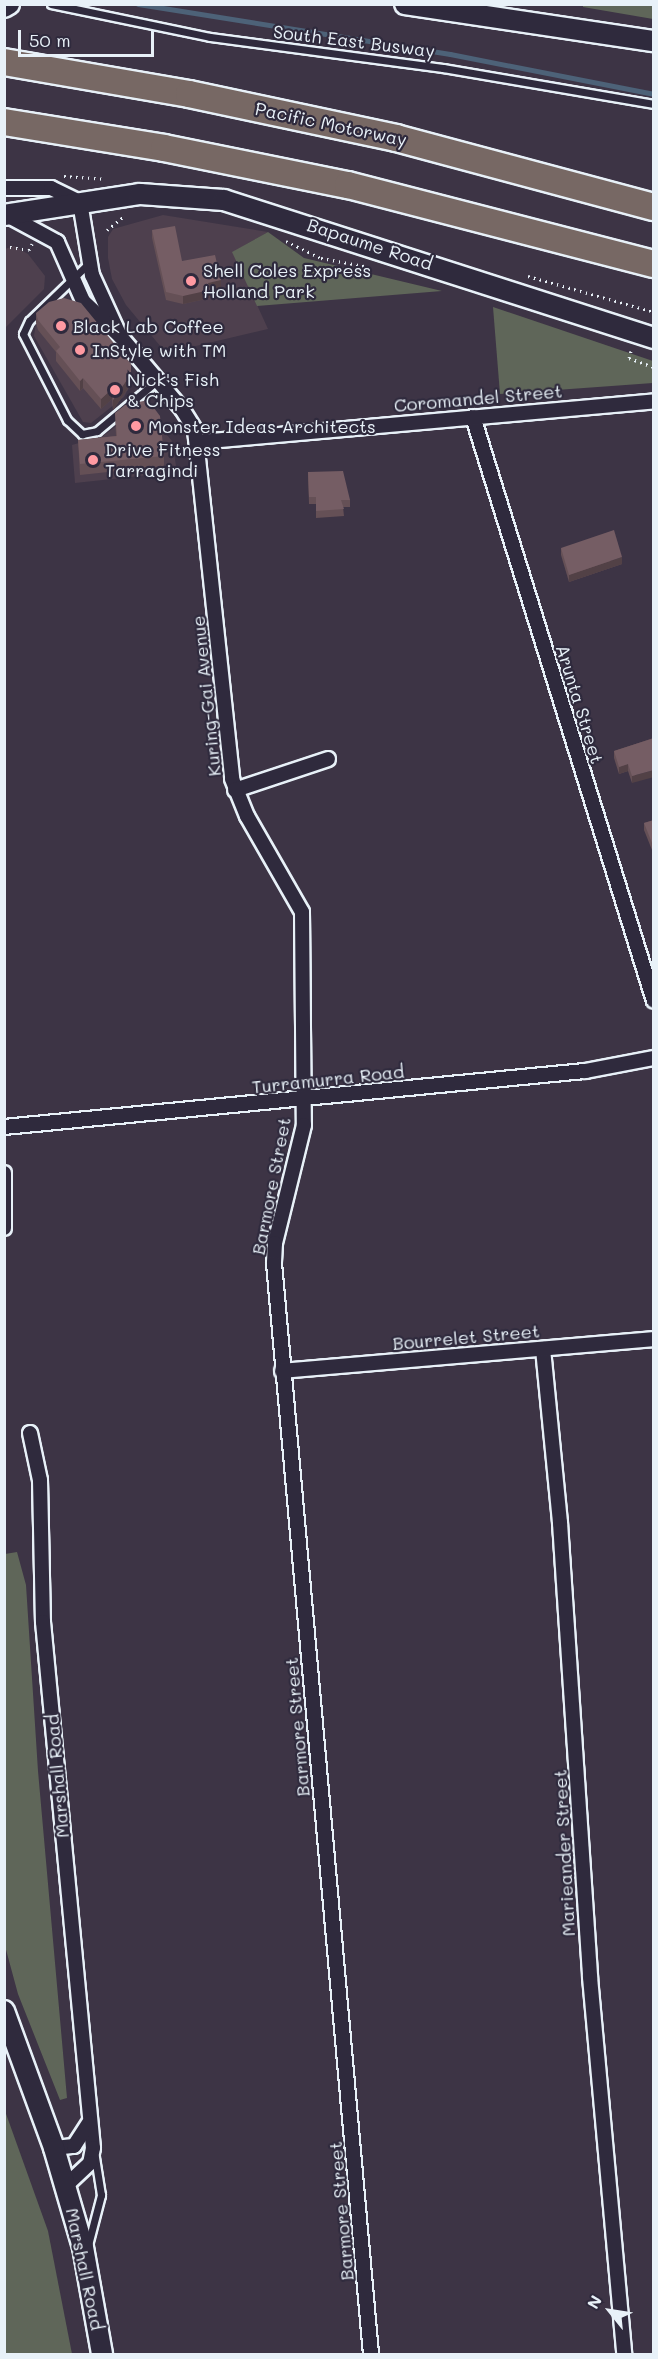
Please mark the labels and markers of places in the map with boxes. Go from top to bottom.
place label: Shell Coles Express Holland Park [203,260,371,302]
marker: Shell Coles Express Holland Park [184,274,198,288]
place label: Black Lab Coffee [73,315,224,337]
marker: Black Lab Coffee [54,319,68,333]
place label: InStyle with TM [92,339,226,361]
marker: InStyle with TM [73,343,87,357]
place label: Nick's Fish & Chips [127,369,219,412]
marker: Nick's Fish & Chips [108,383,122,397]
place label: Monster Ideas Architects [148,415,376,437]
marker: Monster Ideas Architects [129,419,143,433]
place label: Drive Fitness Tarragindi [105,439,220,482]
marker: Drive Fitness Tarragindi [86,453,100,467]

